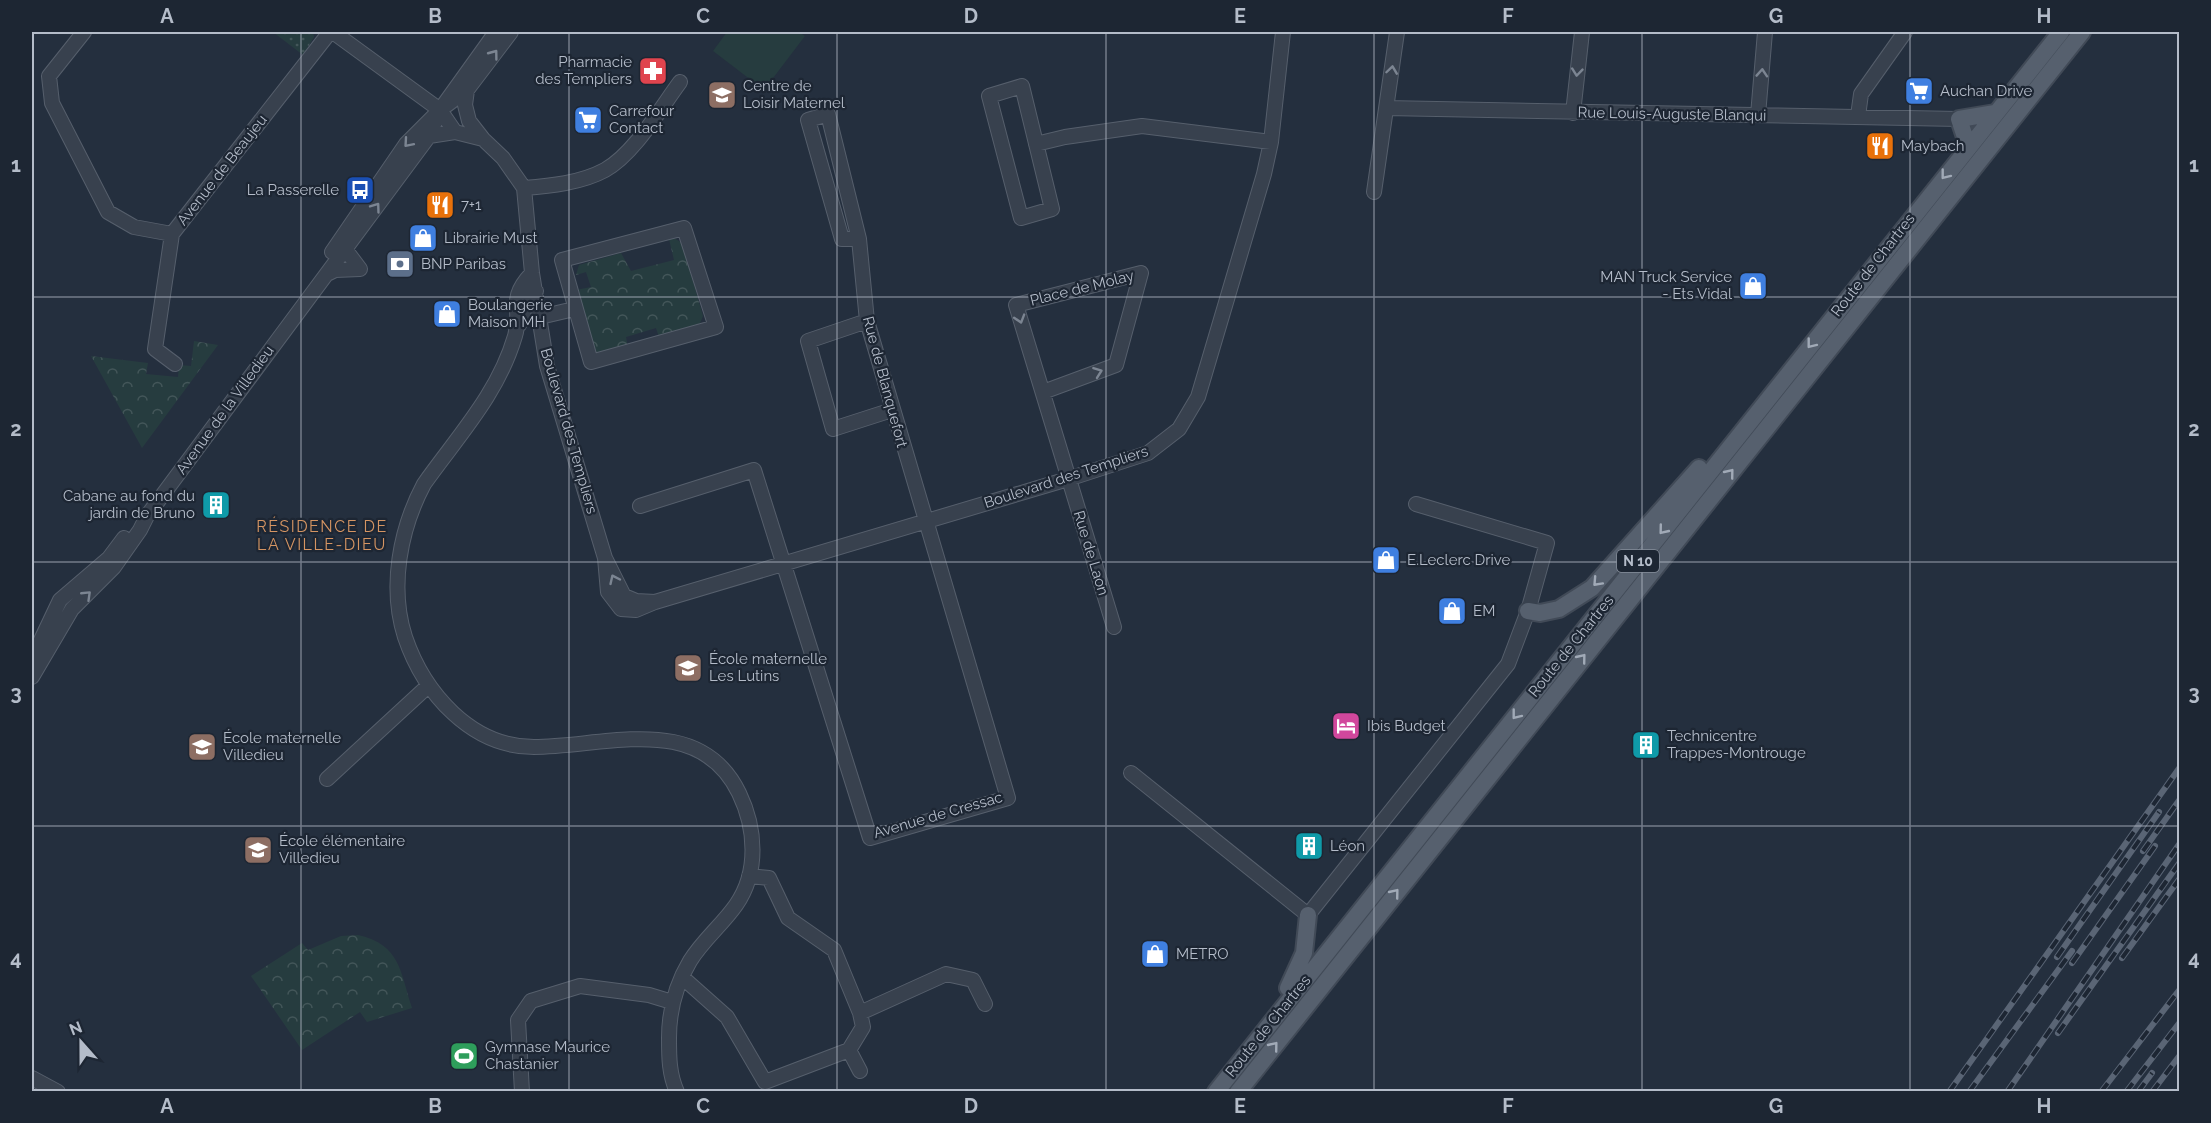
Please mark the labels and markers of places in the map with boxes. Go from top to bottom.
place label: Pharmacie des Templiers [535,53,632,88]
pharmacy icon: Pharmacie des Templiers [637,55,669,87]
supermarket icon: Auchan Drive [1903,75,1935,107]
place label: Centre de Loisir Maternel [743,77,846,112]
school or university icon: Centre de Loisir Maternel [706,79,738,111]
place label: Auchan Drive [1940,82,2033,100]
place label: Carrefour Contact [609,102,675,137]
supermarket icon: Carrefour Contact [572,104,604,136]
restaurant icon: Maybach [1864,130,1896,162]
place label: Maybach [1901,137,1965,155]
bus stop icon: La Passerelle [344,174,376,206]
place label: La Passerelle [247,181,339,199]
restaurant icon: 7+1 [424,189,456,221]
place label: 7+1 [461,196,482,214]
shop icon: Librairie Must [407,222,439,254]
place label: Librairie Must [444,229,537,247]
bank icon: BNP Paribas [384,248,416,280]
place label: BNP Paribas [421,255,506,273]
place label: MAN Truck Service - Ets Vidal [1600,268,1733,303]
shop icon: MAN Truck Service - Ets Vidal [1737,270,1769,302]
place label: Boulangerie Maison MH [468,296,552,331]
shop icon: Boulangerie Maison MH [431,298,463,330]
place label: Cabane au fond du jardin de Bruno [63,487,195,522]
building icon: Cabane au fond du jardin de Bruno [200,489,232,521]
shop icon: E.Leclerc Drive [1370,544,1402,576]
place label: E.Leclerc Drive [1407,551,1511,569]
shop icon: EM [1436,595,1468,627]
place label: EM [1473,602,1495,620]
place label: École maternelle Les Lutins [709,650,827,685]
school or university icon: École maternelle Les Lutins [672,652,704,684]
hotel icon: Ibis Budget [1330,710,1362,742]
place label: Ibis Budget [1367,717,1446,735]
place label: Technicentre Trappes-Montrouge [1667,727,1806,762]
place label: École maternelle Villedieu [223,729,341,764]
building icon: Technicentre Trappes-Montrouge [1630,729,1662,761]
school or university icon: École maternelle Villedieu [186,731,218,763]
building icon: Léon [1293,830,1325,862]
place label: École élémentaire Villedieu [279,832,405,867]
school or university icon: École élémentaire Villedieu [242,834,274,866]
place label: Léon [1330,837,1365,855]
shop icon: METRO [1139,938,1171,970]
place label: METRO [1176,945,1229,963]
place label: Gymnase Maurice Chastanier [485,1038,610,1073]
sports icon: Gymnase Maurice Chastanier [448,1040,480,1072]

